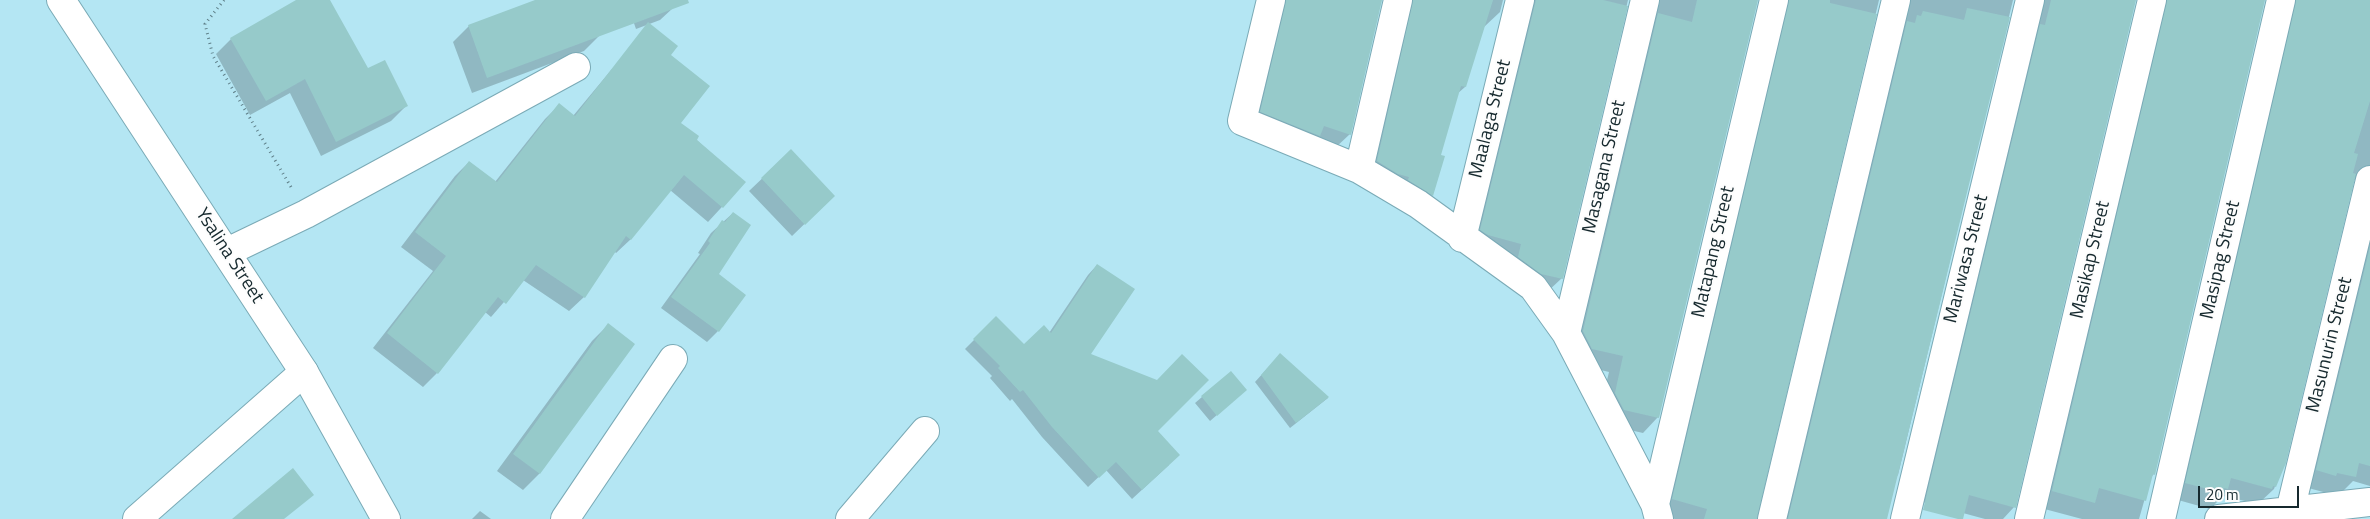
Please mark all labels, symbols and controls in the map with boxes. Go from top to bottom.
street label: Maalaga Street [1465,57,1517,181]
street label: Masagana Street [1579,98,1631,236]
street label: Matapang Street [1688,184,1740,320]
street label: Mariwasa Street [1940,192,1994,326]
street label: Masikap Street [2066,199,2116,321]
street label: Masipag Street [2196,199,2246,321]
street label: Ysalina Street [190,204,268,308]
street label: Masunurin Street [2302,275,2358,415]
scale bar [2200,476,2301,508]
text: 20 m [2206,483,2239,506]

